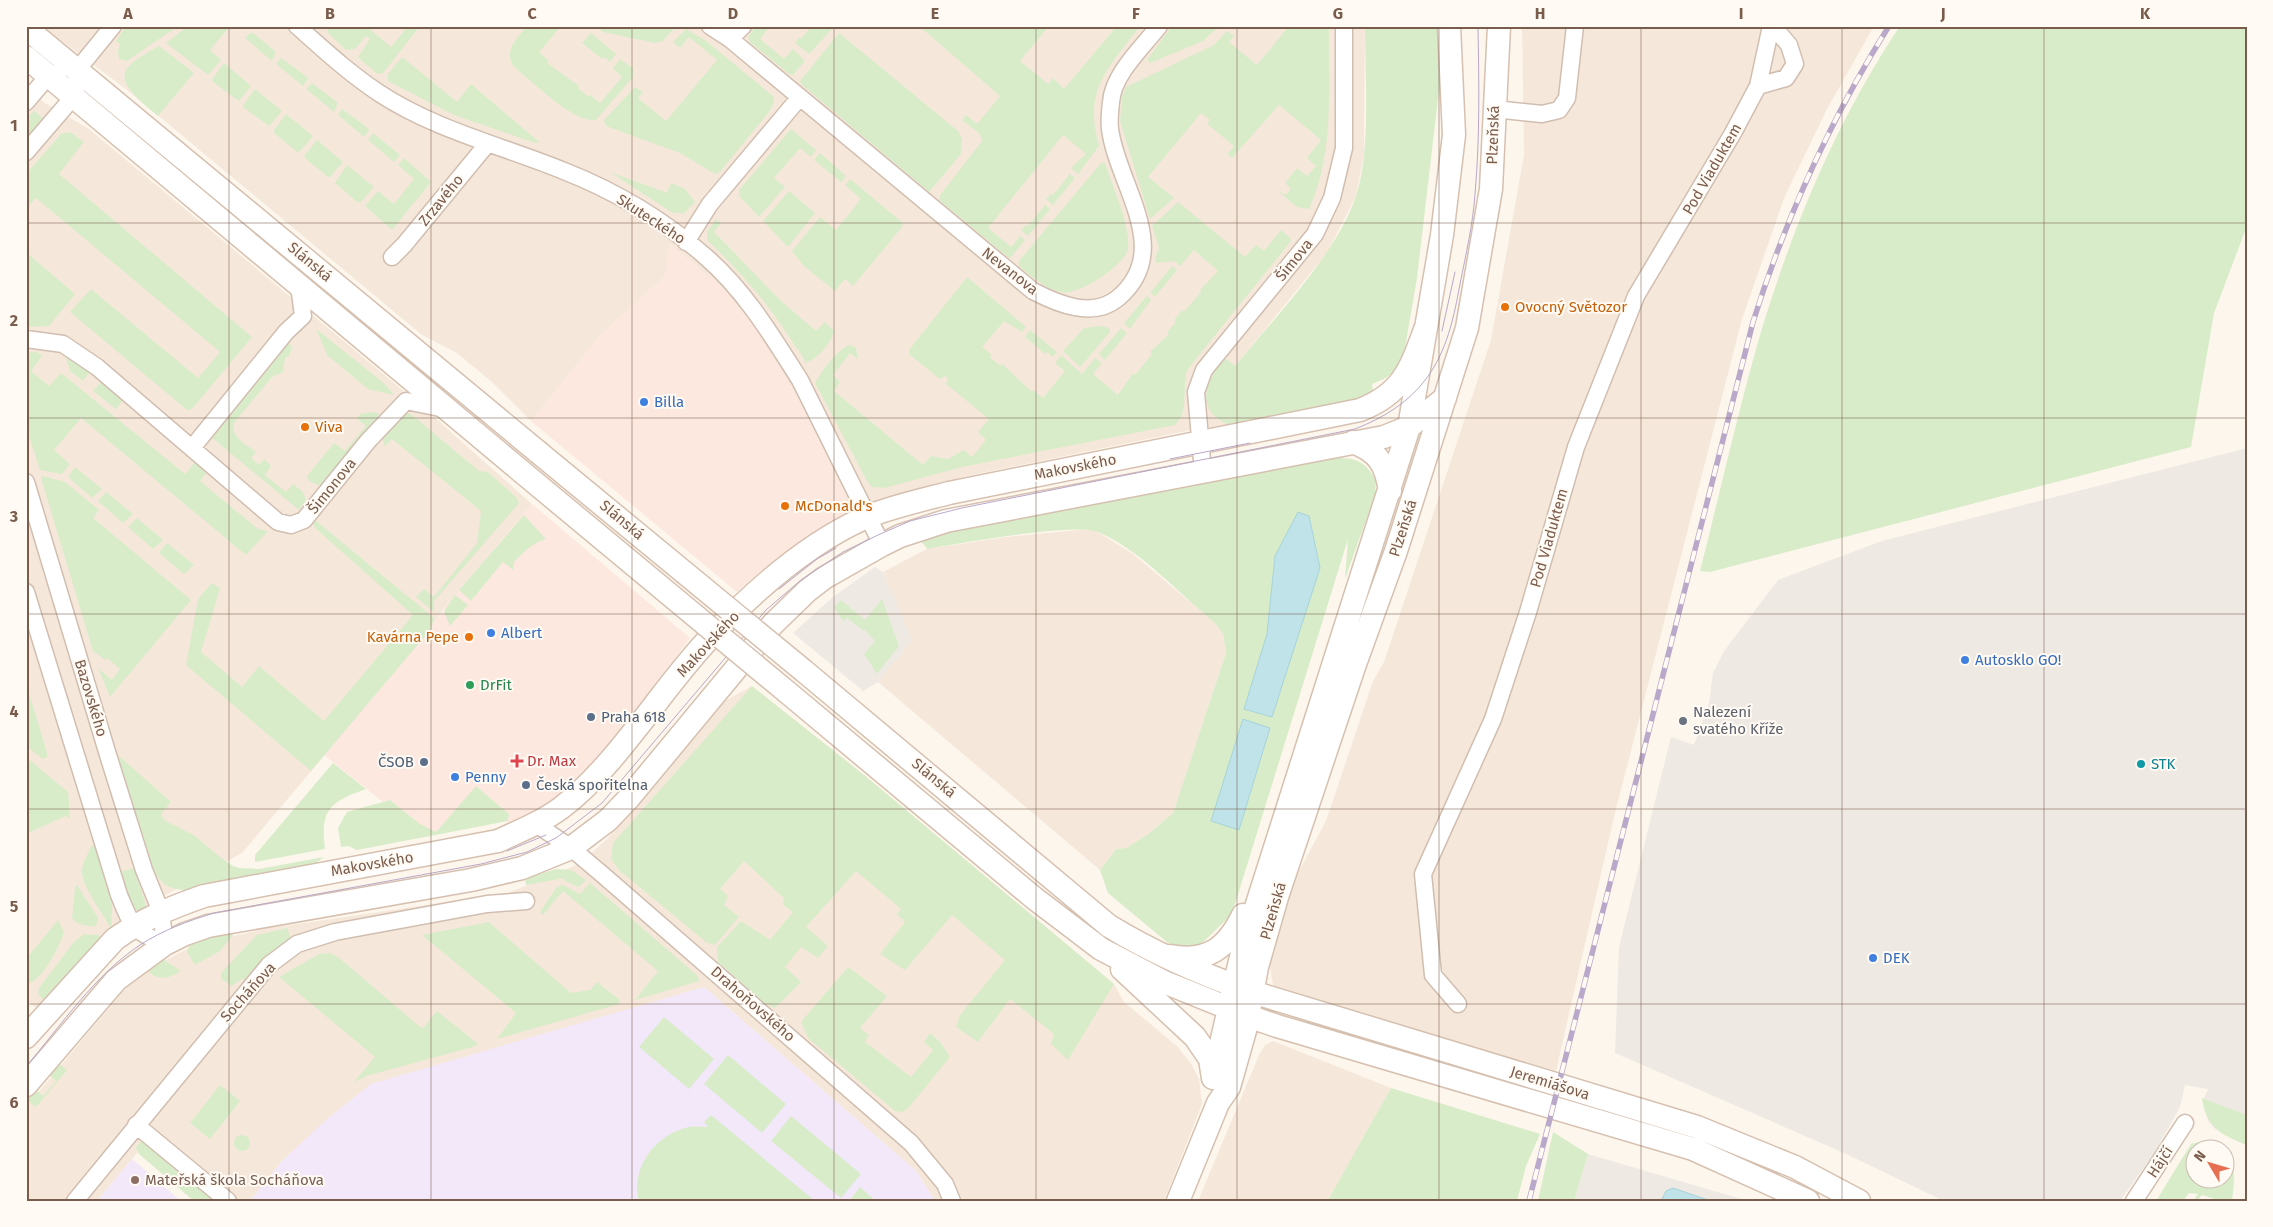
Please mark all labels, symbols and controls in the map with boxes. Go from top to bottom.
text: A [122,4,133,23]
text: B [325,4,335,23]
text: C [527,4,537,23]
text: D [728,4,738,23]
text: E [931,4,939,23]
text: F [1132,4,1140,23]
text: G [1333,4,1343,23]
text: H [1535,4,1545,23]
text: I [1739,4,1743,23]
text: J [1939,4,1946,23]
text: K [2140,4,2151,23]
street label: Plzeňská [1483,105,1503,165]
text: 1 [10,116,18,135]
street label: Pod Viaduktem [1679,120,1745,218]
street label: Zrzavého [415,171,467,229]
street label: Skuteckého [613,190,689,248]
street label: Šímova [1272,235,1316,285]
street label: Slánská [284,238,336,286]
street label: Nevanova [978,243,1042,299]
place label: Ovocný Světozor [1515,298,1627,316]
marker: Ovocný Světozor [1499,301,1511,313]
text: 2 [10,311,18,330]
place label: Billa [654,393,684,411]
marker: Billa [638,396,650,408]
place label: Viva [315,418,343,436]
marker: Viva [299,421,311,433]
street label: Makovského [1032,450,1118,484]
street label: Šimonova [304,454,360,518]
street label: Pod Viaduktem [1526,486,1572,590]
street label: Slánská [596,496,648,544]
place label: McDonald's [795,497,873,515]
street label: Plzeňská [1385,497,1421,559]
marker: McDonald's [779,500,791,512]
text: 3 [9,507,18,526]
street label: Makovského [673,607,743,681]
place label: Albert [501,624,543,642]
marker: Albert [485,627,497,639]
place label: Kavárna Pepe [367,628,459,646]
marker: Kavárna Pepe [463,631,475,643]
place label: Autosklo GO! [1975,651,2061,669]
marker: Autosklo GO! [1959,654,1971,666]
street label: Bazovského [71,657,111,739]
place label: DrFit [480,676,513,694]
marker: DrFit [464,679,476,691]
text: 4 [9,702,19,721]
place label: Nalezení svatého Kříže [1693,703,1783,738]
place label: Praha 618 [601,708,666,726]
marker: Praha 618 [585,711,597,723]
marker: Nalezení svatého Kříže [1677,715,1689,727]
place label: Dr. Max [527,752,577,770]
place label: ČSOB [378,753,414,771]
street label: Slánská [908,754,960,802]
marker: Dr. Max [511,755,523,767]
place label: STK [2151,755,2176,773]
marker: ČSOB [418,756,430,768]
marker: STK [2135,758,2147,770]
place label: Penny [465,768,507,786]
marker: Penny [449,771,461,783]
place label: Česká spořitelna [536,776,648,794]
marker: Česká spořitelna [520,779,532,791]
street label: Makovského [329,848,415,880]
street label: Plzeňská [1256,880,1290,942]
text: 5 [10,897,19,916]
place label: DEK [1883,949,1910,967]
marker: DEK [1867,952,1879,964]
street label: Socháňova [217,959,279,1025]
street label: Drahoňovského [707,963,799,1045]
street label: Jeremiášova [1508,1062,1592,1104]
text: 6 [9,1093,19,1112]
north arrow [2186,1140,2236,1190]
street label: Hájčí [2143,1143,2177,1181]
text: N [2191,1147,2210,1165]
place label: Mateřská škola Socháňova [145,1171,324,1189]
marker: Mateřská škola Socháňova [129,1174,141,1186]

